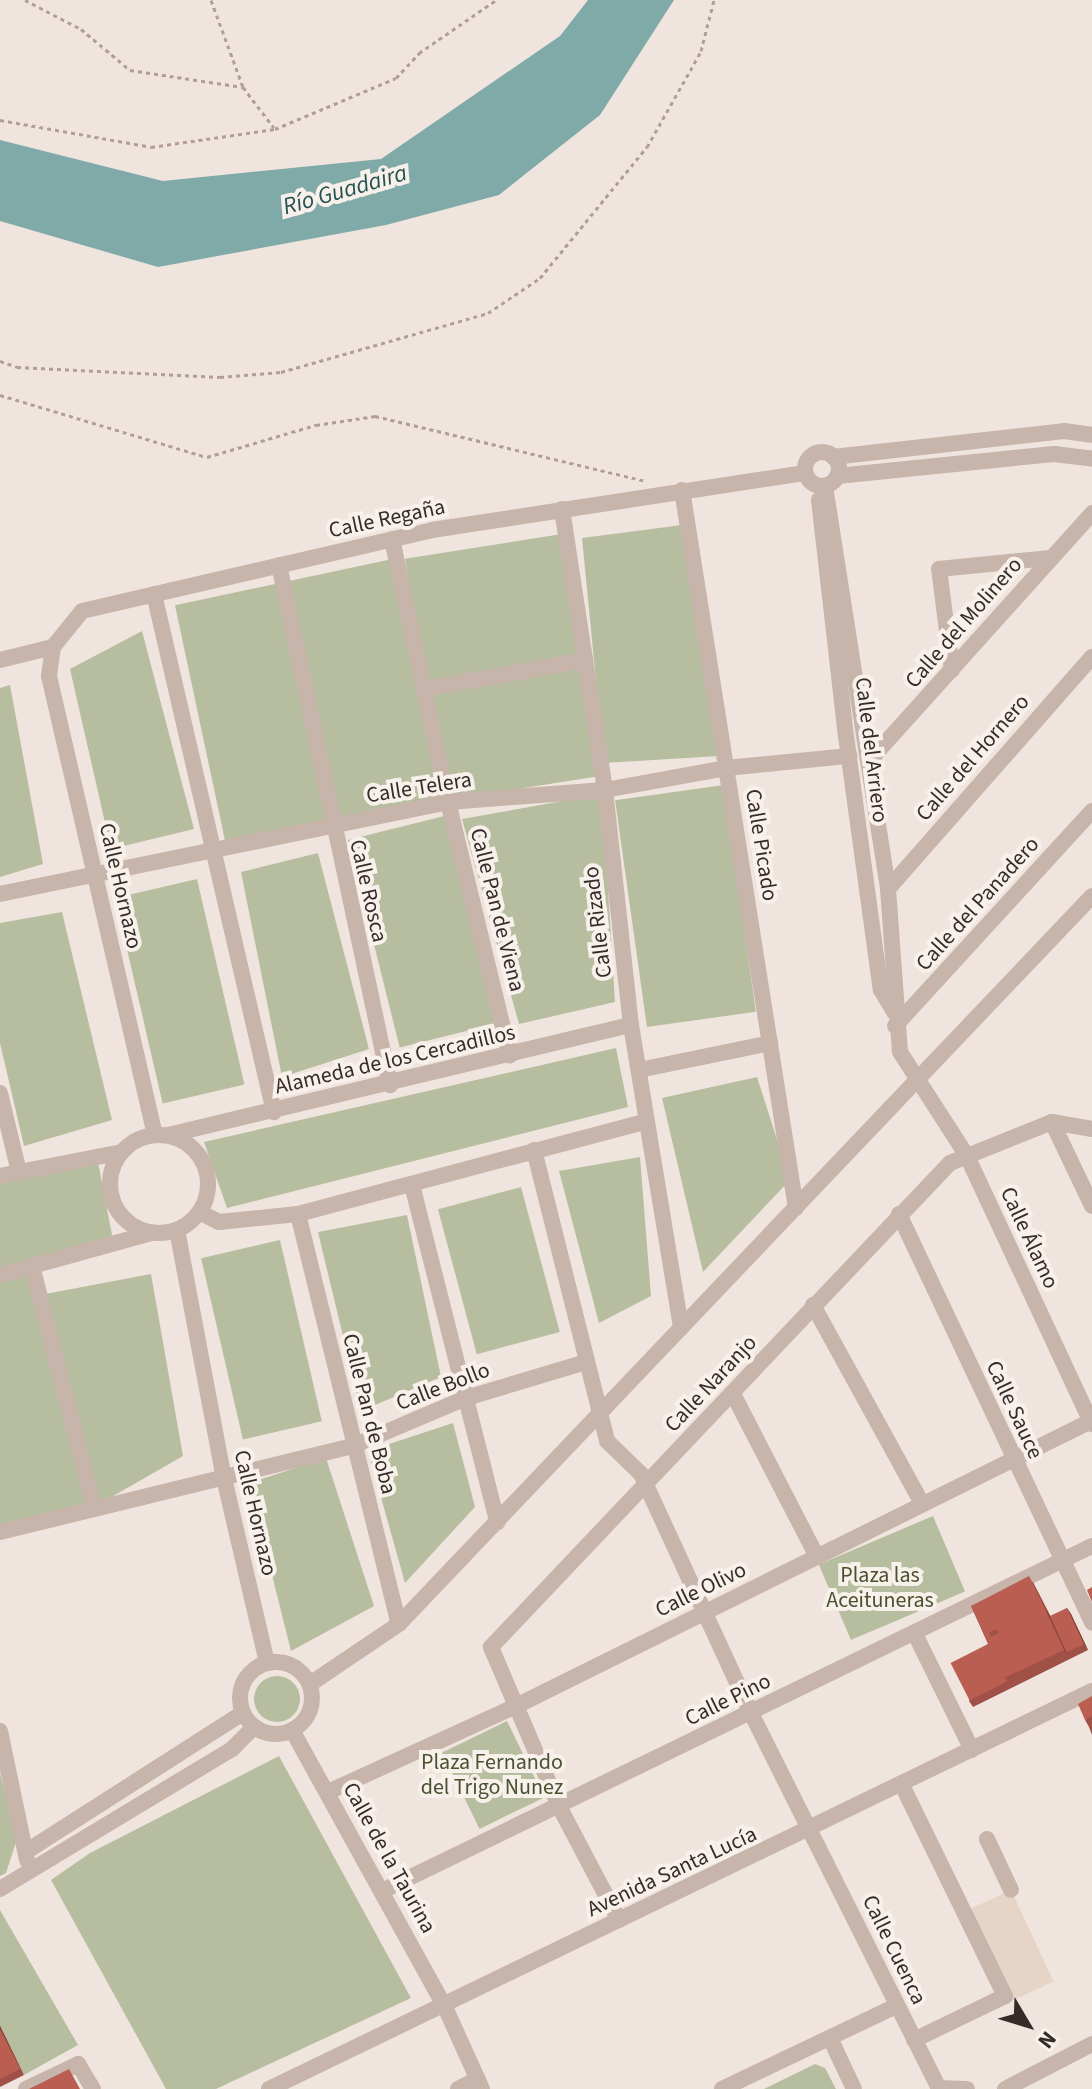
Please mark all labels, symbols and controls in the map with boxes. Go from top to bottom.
water label: Río Guadaira [280,159,410,221]
street label: Calle Regaña [326,494,448,544]
street label: Calle del Molinero [900,552,1028,694]
street label: Calle del Arriero [849,676,893,824]
street label: Calle del Hornero [911,689,1035,827]
street label: Calle Telera [365,767,473,809]
street label: Calle Picado [739,787,783,903]
street label: Calle Hornazo [93,821,147,951]
street label: Calle Pan de Viena [464,826,530,994]
street label: Calle del Panadero [911,831,1045,977]
street label: Calle Rosca [343,837,393,945]
street label: Calle Rizado [578,865,618,979]
street label: Alameda de los Cercadillos [272,1019,518,1101]
street label: Calle Álamo [994,1183,1064,1293]
street label: Calle Naranjo [659,1330,763,1438]
street label: Calle Pan de Boba [336,1331,402,1497]
street label: Calle Bollo [392,1357,494,1417]
street label: Calle Sauce [980,1357,1048,1463]
street label: Calle Hornazo [228,1448,282,1578]
street label: Calle Olivo [651,1557,751,1623]
park label: Plaza las Aceituneras [826,1562,934,1614]
street label: Calle Pino [681,1668,775,1732]
park label: Plaza Fernando del Trigo Nunez [421,1749,563,1800]
street label: Calle de la Taurina [337,1778,441,1938]
street label: Avenida Santa Lucía [583,1821,761,1923]
street label: Calle Cuenca [856,1891,932,2009]
north arrow [988,1985,1068,2065]
text: N [1030,2024,1064,2055]

